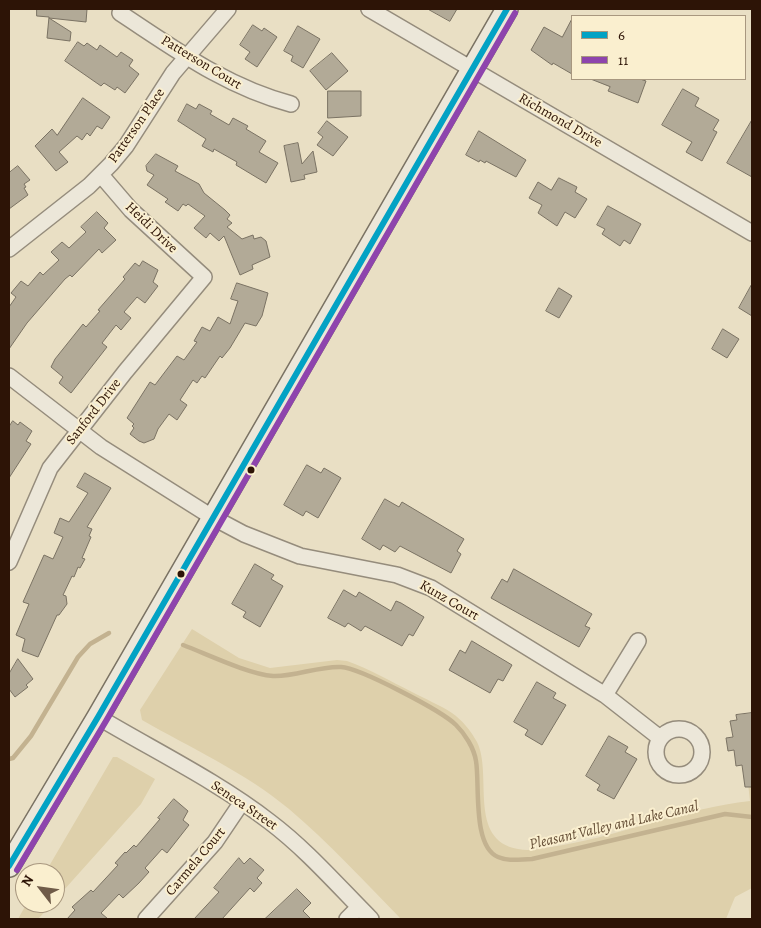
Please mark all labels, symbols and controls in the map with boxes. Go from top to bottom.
legend [571,15,746,80]
text: 6 [618,25,625,45]
street label: Patterson Court [158,32,244,94]
text: 11 [618,50,628,70]
street label: Patterson Place [105,85,169,167]
street label: Richmond Drive [515,90,605,152]
street label: Heidi Drive [121,199,181,257]
street label: Sanford Drive [63,375,125,449]
unlabelled marker [246,465,256,475]
unlabelled marker [176,569,186,579]
street label: Kunz Court [416,577,482,625]
street label: Seneca Street [207,778,281,834]
water label: Pleasant Valley and Lake Canal [528,798,700,854]
street label: Carmela Court [162,824,230,900]
north arrow [15,863,65,913]
text: N [17,872,38,890]

